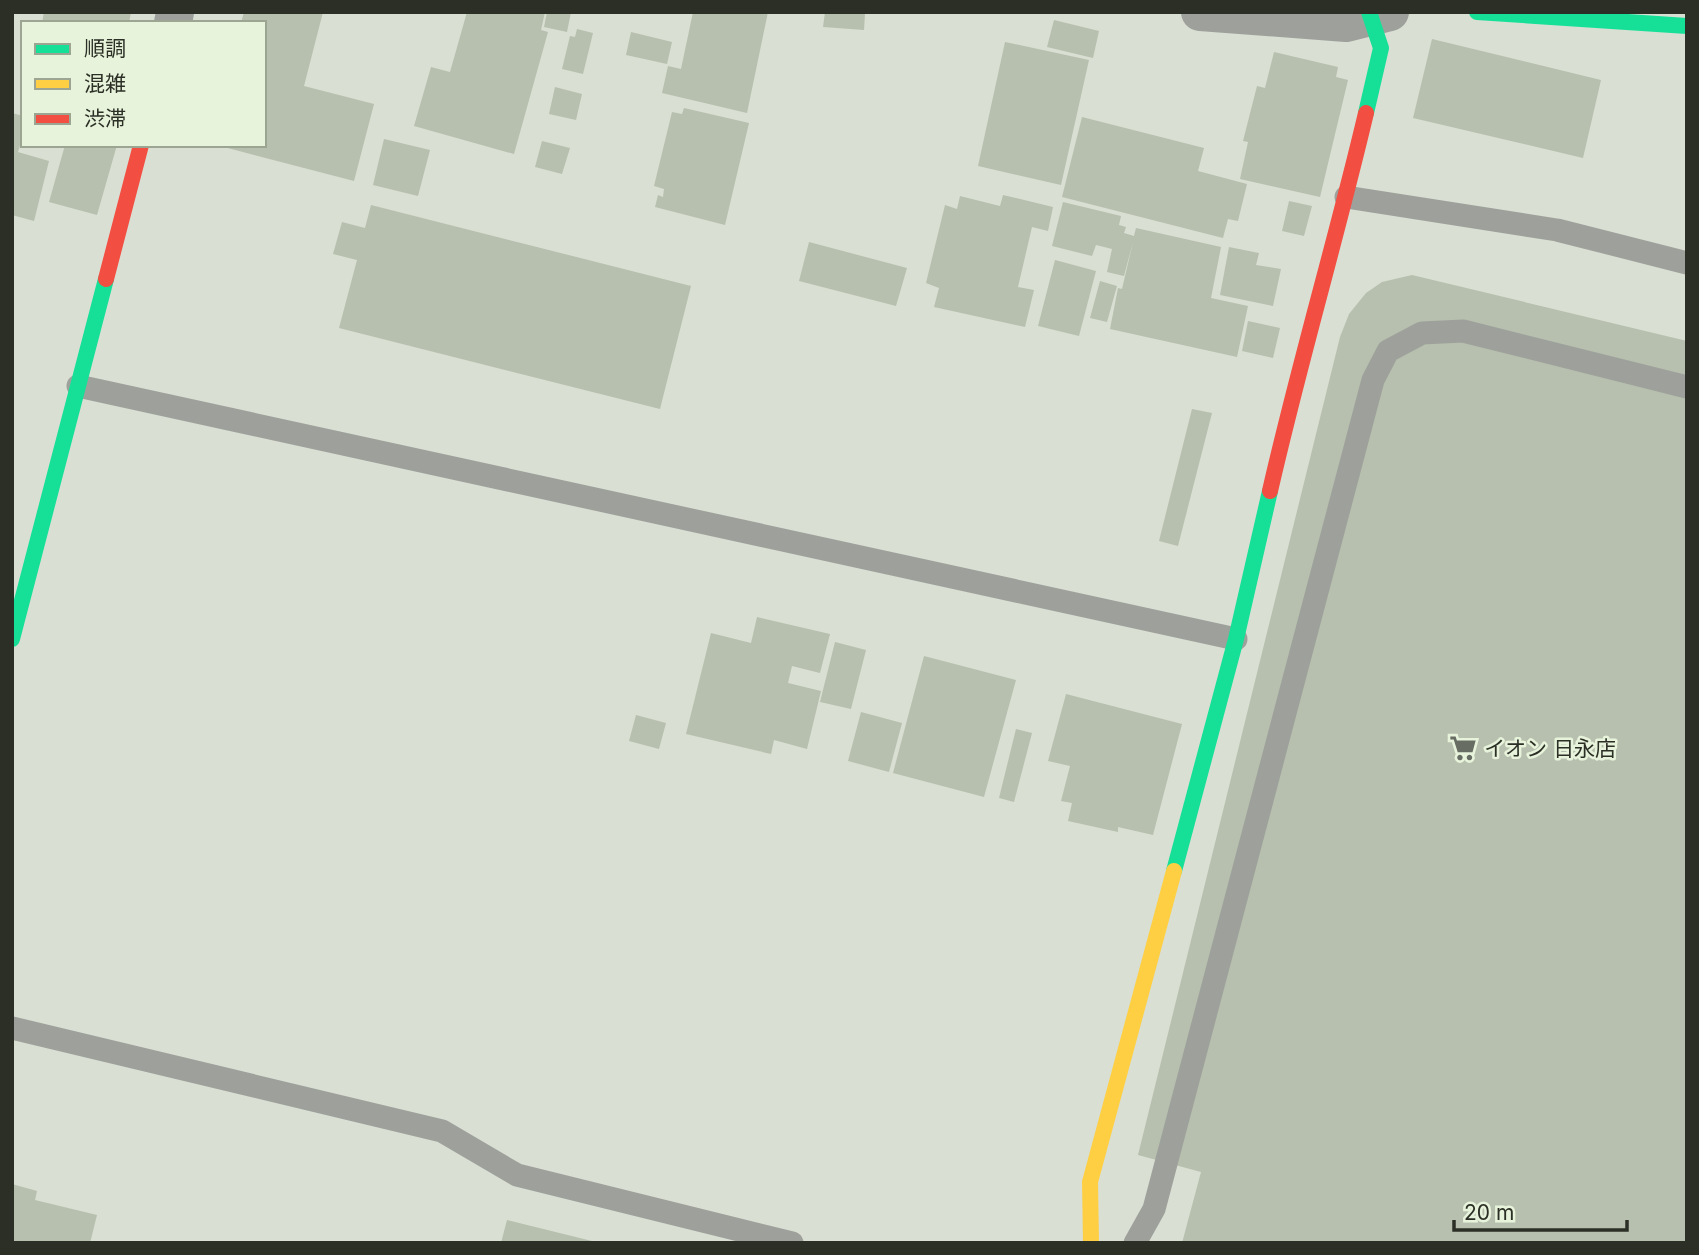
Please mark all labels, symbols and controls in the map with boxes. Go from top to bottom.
legend [21,21,266,147]
text: 順調 [84,36,126,61]
text: 混雑 [84,71,126,96]
text: 渋滞 [84,106,126,131]
supermarket icon: イオン 日永店 [1448,733,1478,763]
place label: イオン 日永店 [1484,736,1616,761]
scale bar [1454,1188,1627,1232]
text: 20 m [1464,1200,1514,1225]

